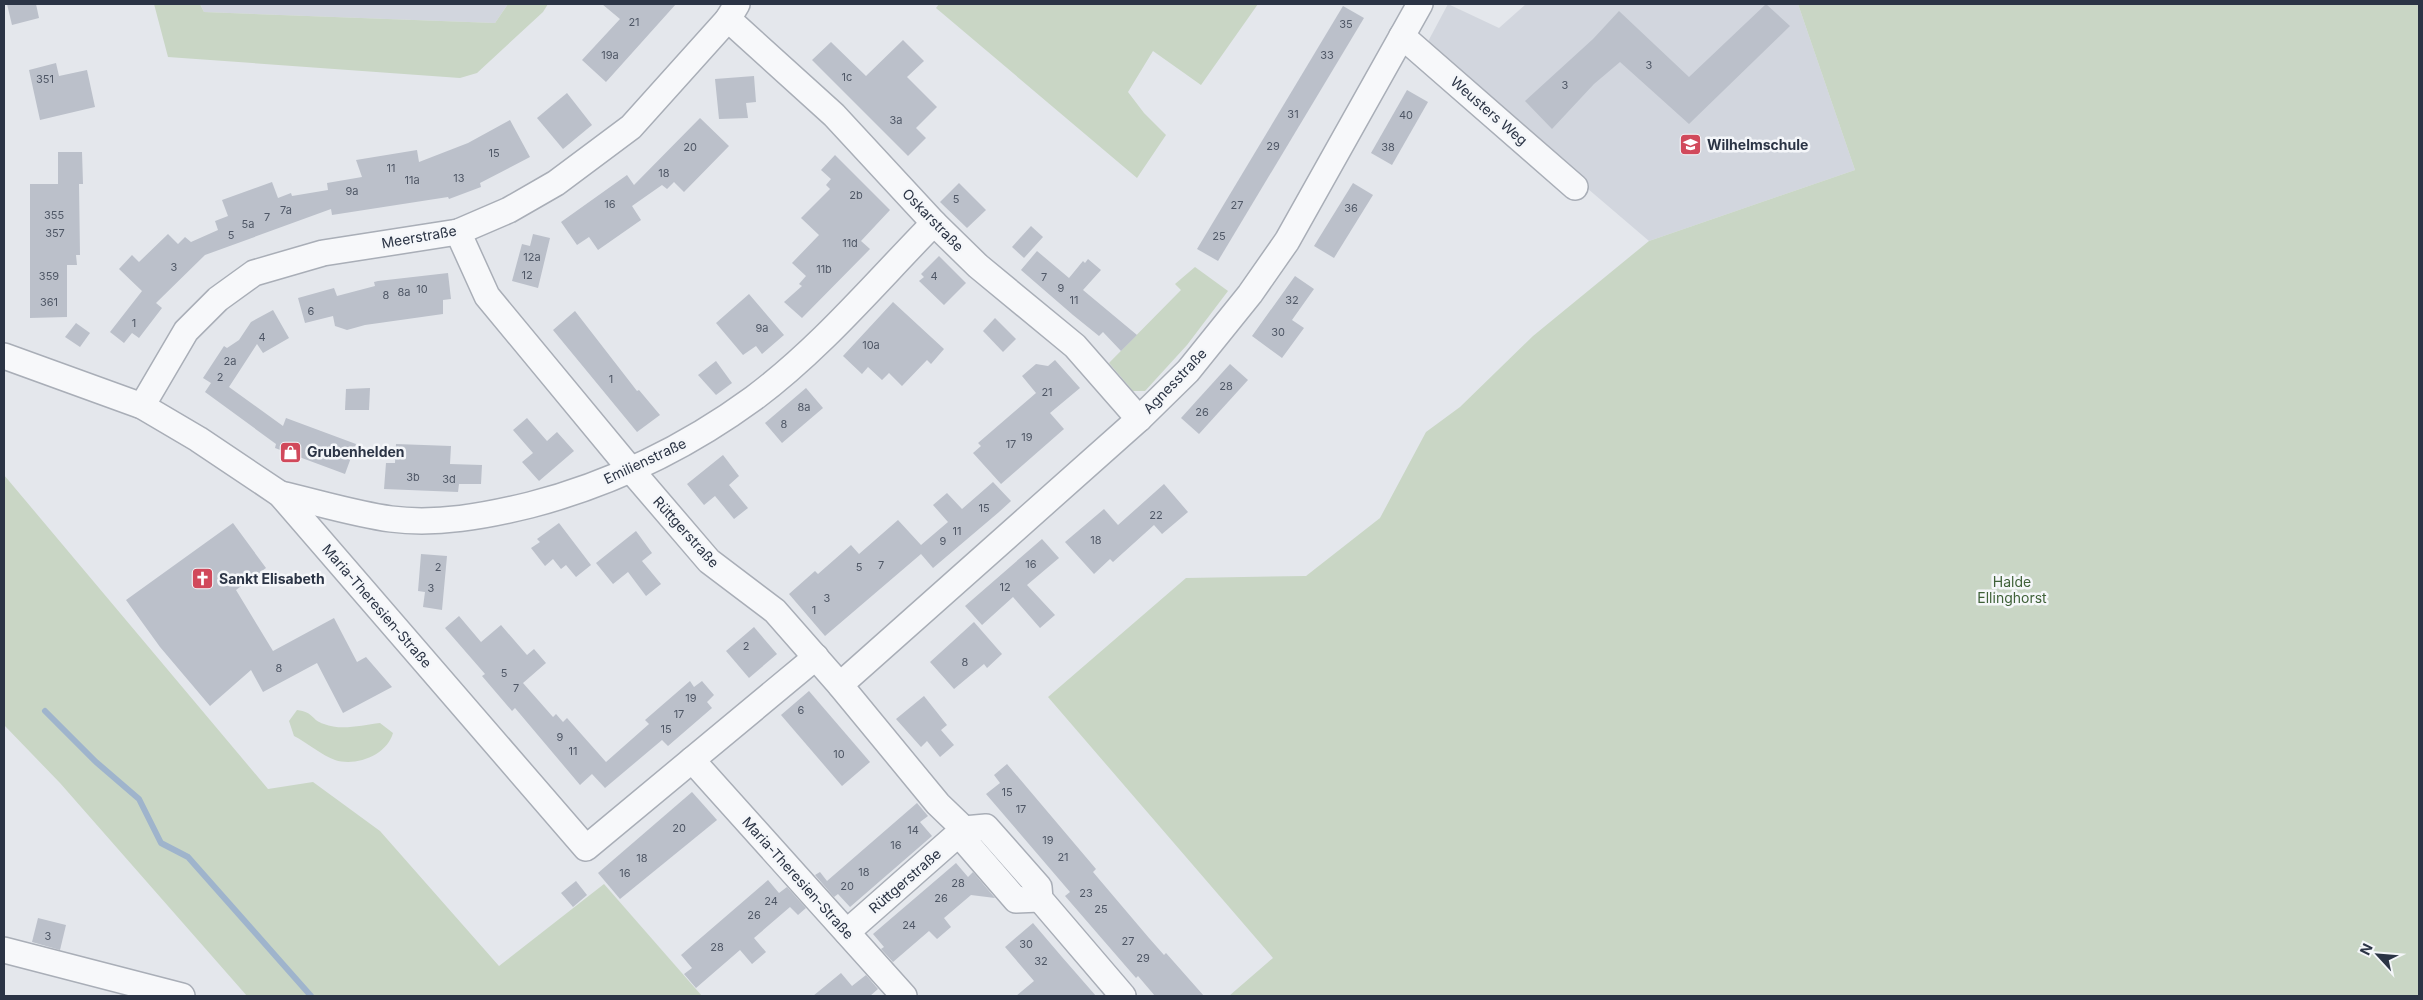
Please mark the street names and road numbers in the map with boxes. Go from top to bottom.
street label: Weusters Weg [1448,73,1531,149]
street label: Oskarstraße [899,185,968,255]
street label: Meerstraße [380,222,458,251]
street label: Agnesstraße [1139,345,1210,417]
street label: Emilienstraße [601,434,689,487]
street label: Rüttgerstraße [650,493,723,571]
street label: Maria-Theresien-Straße [319,540,436,671]
street label: Maria-Theresien-Straße [739,813,858,942]
street label: Rüttgerstraße [865,845,944,917]

